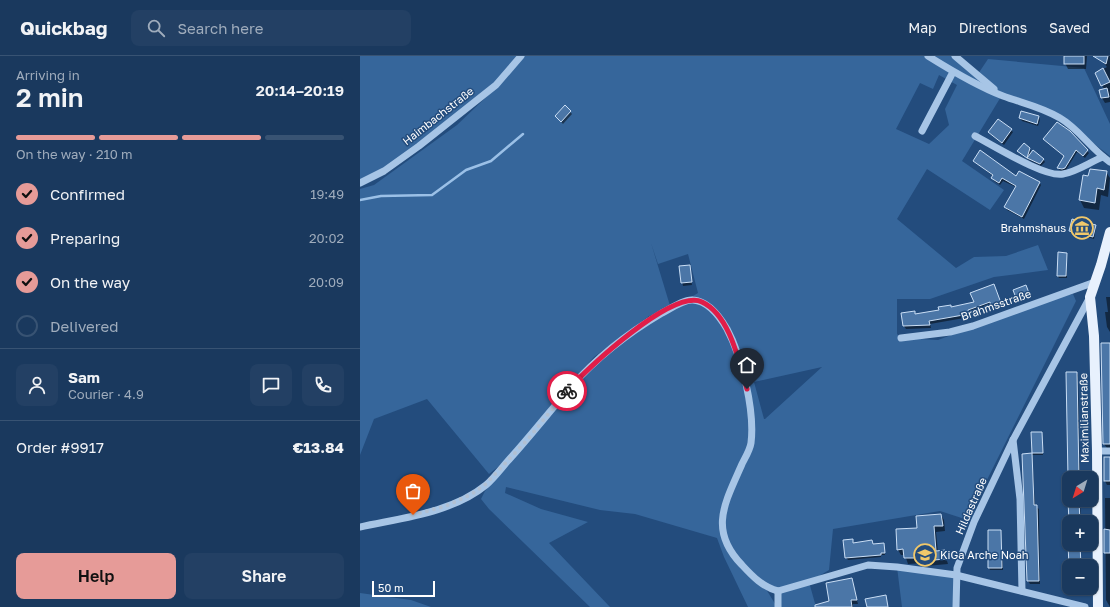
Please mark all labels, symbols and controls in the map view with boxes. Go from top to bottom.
search box [131,10,411,46]
text: Quickbag [20,16,107,39]
icon: search [145,17,167,39]
text: Search here [177,19,263,37]
text: Map [908,19,937,36]
text: Directions [959,19,1027,36]
text: Saved [1049,19,1090,36]
text: Arriving in [16,67,80,83]
text: 20:14–20:19 [256,81,344,99]
text: 2 min [16,82,84,113]
street label: Haimbachstraße [400,84,476,147]
text: On the way · 210 m [16,146,133,162]
icon: check [16,183,38,205]
text: Confirmed [50,185,125,203]
text: 19:49 [310,186,344,202]
museum icon: Brahmshaus [1069,215,1095,241]
place label: Brahmshaus [1000,221,1066,234]
icon: check [16,227,38,249]
text: Preparing [50,229,120,247]
text: 20:02 [309,230,344,246]
icon: check [16,271,38,293]
text: On the way [50,273,130,291]
text: 20:09 [309,274,344,290]
street label: Brahmsstraße [959,286,1033,323]
text: Delivered [50,317,118,335]
pin [730,348,764,389]
icon: home [736,354,758,376]
button: person [16,364,58,406]
button: chat [250,364,292,406]
button: phone [302,364,344,406]
text: Sam [68,368,100,386]
courier [547,371,587,411]
street label: Maximilianstraße [1076,373,1091,463]
icon: bike [556,380,578,402]
text: Courier · 4.9 [68,386,144,402]
text: Order #9917 [16,438,104,456]
text: €13.84 [293,438,344,456]
north arrow [1062,471,1098,507]
map controls [1062,471,1098,595]
pin [396,474,430,515]
street label: Hildastraße [952,475,989,536]
icon: bag [402,480,424,502]
button: + [1062,515,1098,551]
school or university icon: KiGa Arche Noah [912,542,938,568]
place label: KiGa Arche Noah [940,548,1029,561]
button: Help [16,553,176,599]
button: Share [184,553,344,599]
button: − [1062,559,1098,595]
scale bar [372,579,435,598]
text: 50 m [378,581,404,594]

